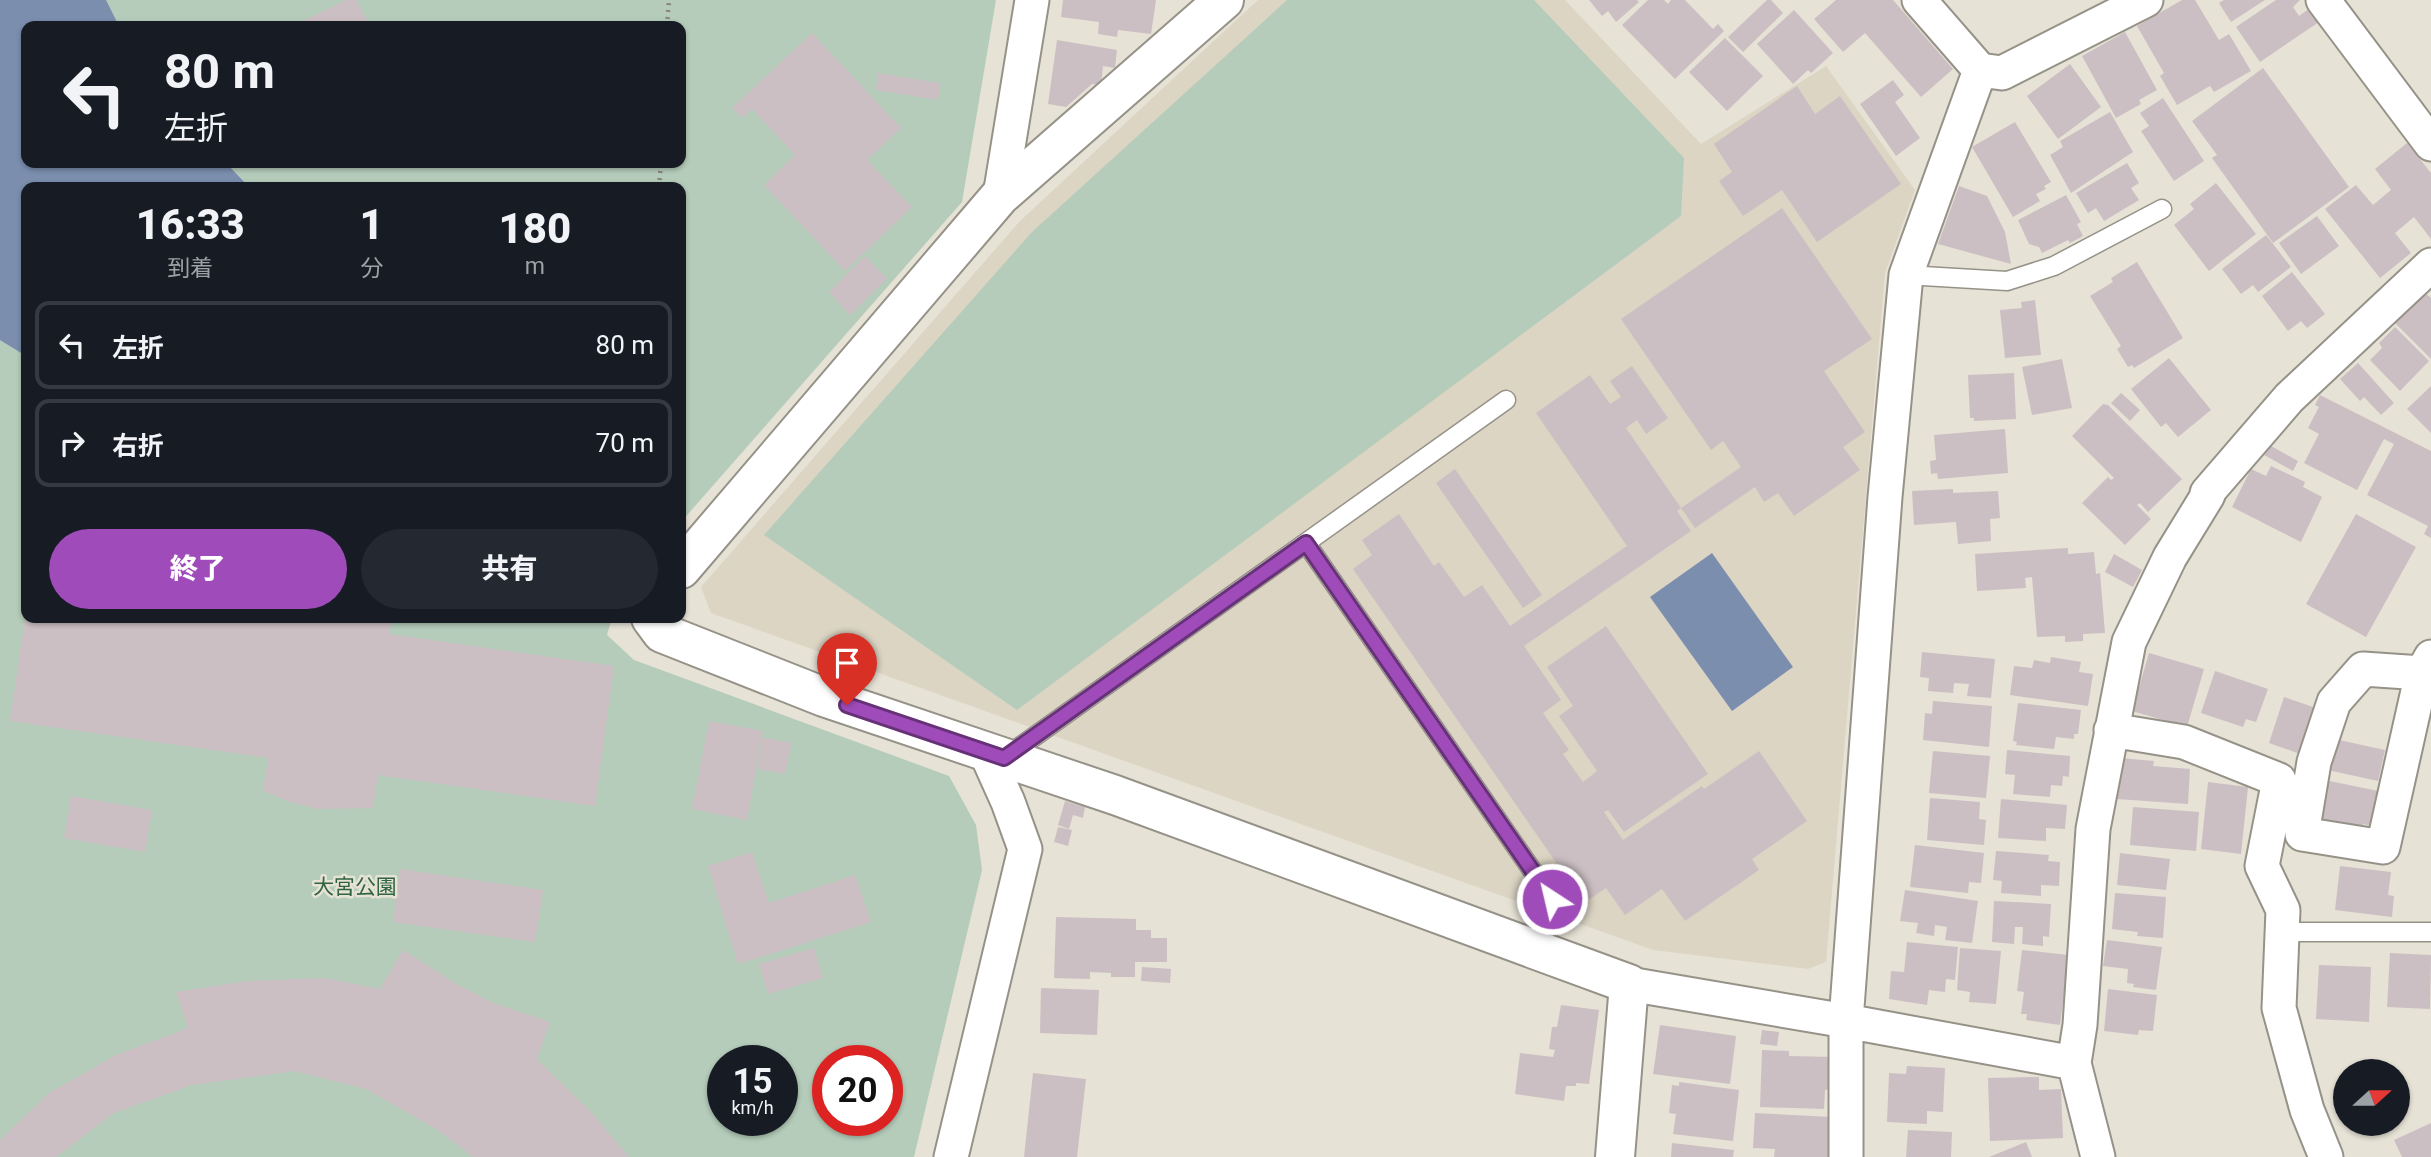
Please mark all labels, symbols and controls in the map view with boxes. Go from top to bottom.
text: 80 m [164,43,275,100]
icon: left [49,49,140,140]
text: 左折 [164,109,228,147]
text: 16:33 [136,200,245,249]
text: 1 [360,200,384,249]
text: 180 [499,204,571,253]
text: m [525,253,545,280]
text: 到着 [167,255,213,282]
text: 分 [360,255,383,282]
icon: left [53,326,91,364]
text: 80 m [596,330,654,360]
text: 左折 [112,333,164,363]
icon: right [53,424,91,462]
text: 70 m [596,428,654,458]
text: 右折 [112,431,164,461]
button: 終了 [49,529,347,609]
button: 共有 [361,529,658,609]
pin [817,633,877,705]
icon: arrive [828,644,866,682]
position arrow [1515,862,1589,936]
park label: 大宮公園 [313,875,397,899]
speed limit sign: 20 [812,1045,903,1136]
north arrow [2333,1059,2410,1136]
map controls [2333,1059,2410,1136]
text: 15 [732,1061,773,1102]
text: km/h [731,1097,774,1118]

